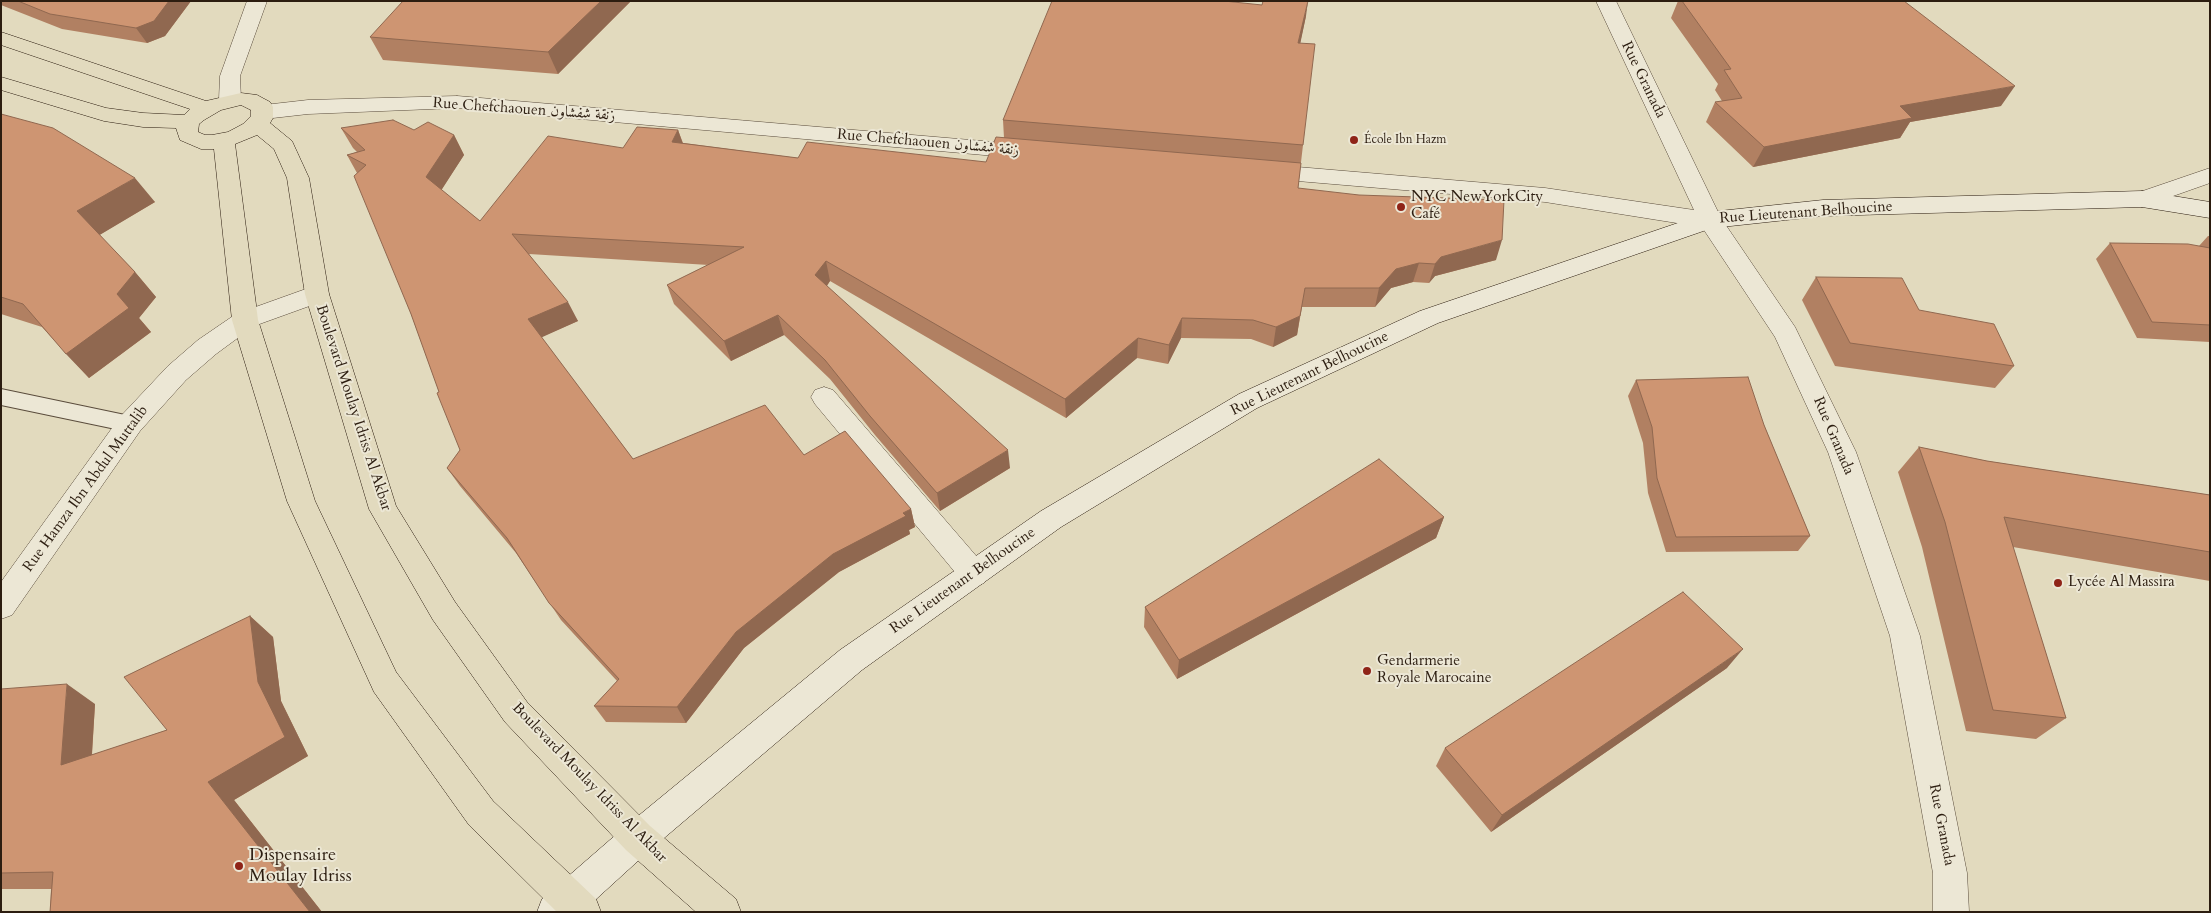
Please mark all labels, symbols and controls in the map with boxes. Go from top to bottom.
street label: Rue Granada [1617,39,1669,121]
street label: Rue Chefchaouen زنقة شفشاون [432,95,616,125]
street label: Rue Chefchaouen زنقة شفشاون [836,126,1020,160]
place label: École Ibn Hazm [1364,133,1446,147]
marker: École Ibn Hazm [1348,134,1360,146]
place label: NYC NewYorkCity Café [1411,189,1543,224]
street label: Rue Lieutenant Belhoucine [1719,198,1893,228]
marker: NYC NewYorkCity Café [1395,201,1407,213]
street label: Boulevard Moulay Idriss Al Akbar [311,303,395,513]
street label: Rue Lieutenant Belhoucine [1228,328,1392,420]
street label: Rue Granada [1809,394,1857,478]
street label: Rue Hamza Ibn Abdul Muttalib [20,402,152,576]
street label: Rue Lieutenant Belhoucine [887,524,1039,638]
place label: Lycée Al Massira [2068,574,2175,592]
marker: Lycée Al Massira [2052,577,2064,589]
place label: Gendarmerie Royale Marocaine [1377,653,1492,688]
marker: Gendarmerie Royale Marocaine [1361,665,1373,677]
street label: Boulevard Moulay Idriss Al Akbar [508,699,670,867]
street label: Rue Granada [1924,783,1958,867]
place label: Dispensaire Moulay Idriss [249,845,352,888]
marker: Dispensaire Moulay Idriss [233,860,245,872]

